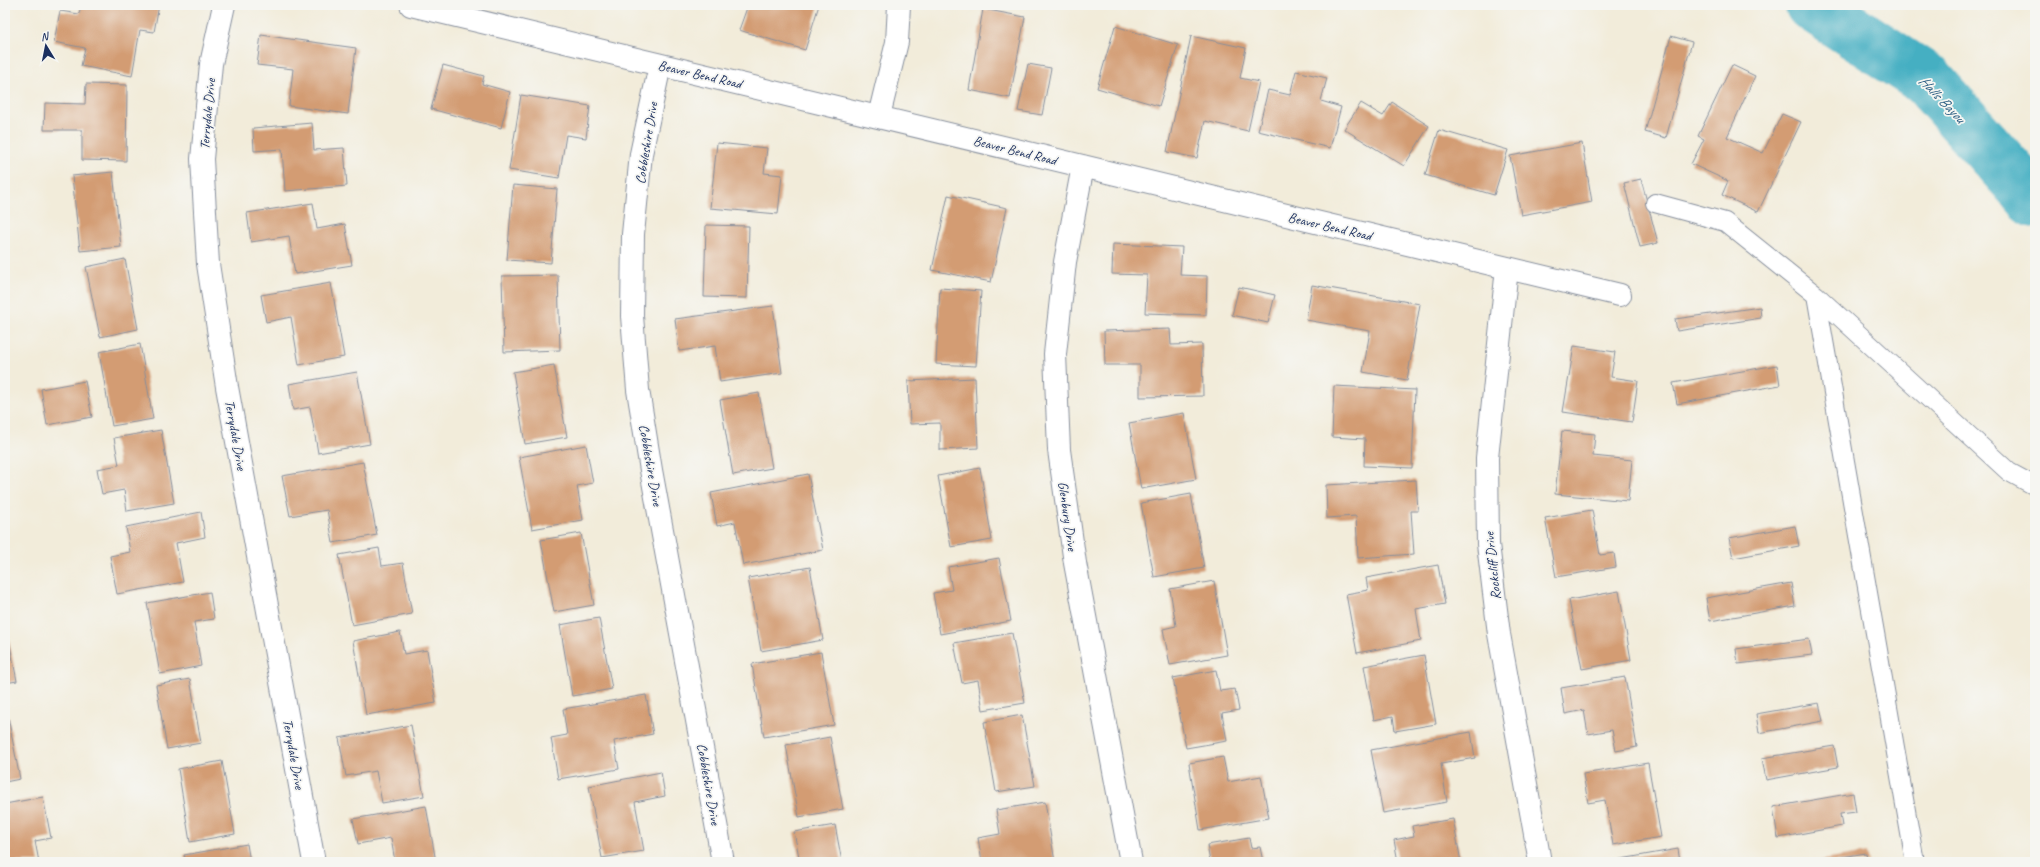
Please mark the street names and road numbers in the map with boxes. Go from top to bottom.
street label: Beaver Bend Road [656,57,746,93]
street label: Terrydale Drive [196,76,219,150]
street label: Cobbleshire Drive [632,100,662,185]
street label: Beaver Bend Road [971,132,1061,170]
street label: Beaver Bend Road [1286,209,1376,245]
street label: Terrydale Drive [221,399,250,473]
street label: Cobbleshire Drive [635,423,666,509]
street label: Glenbury Drive [1054,480,1081,553]
street label: Rockcliff Drive [1480,530,1505,601]
street label: Terrydale Drive [279,718,308,792]
street label: Cobbleshire Drive [693,742,724,828]

